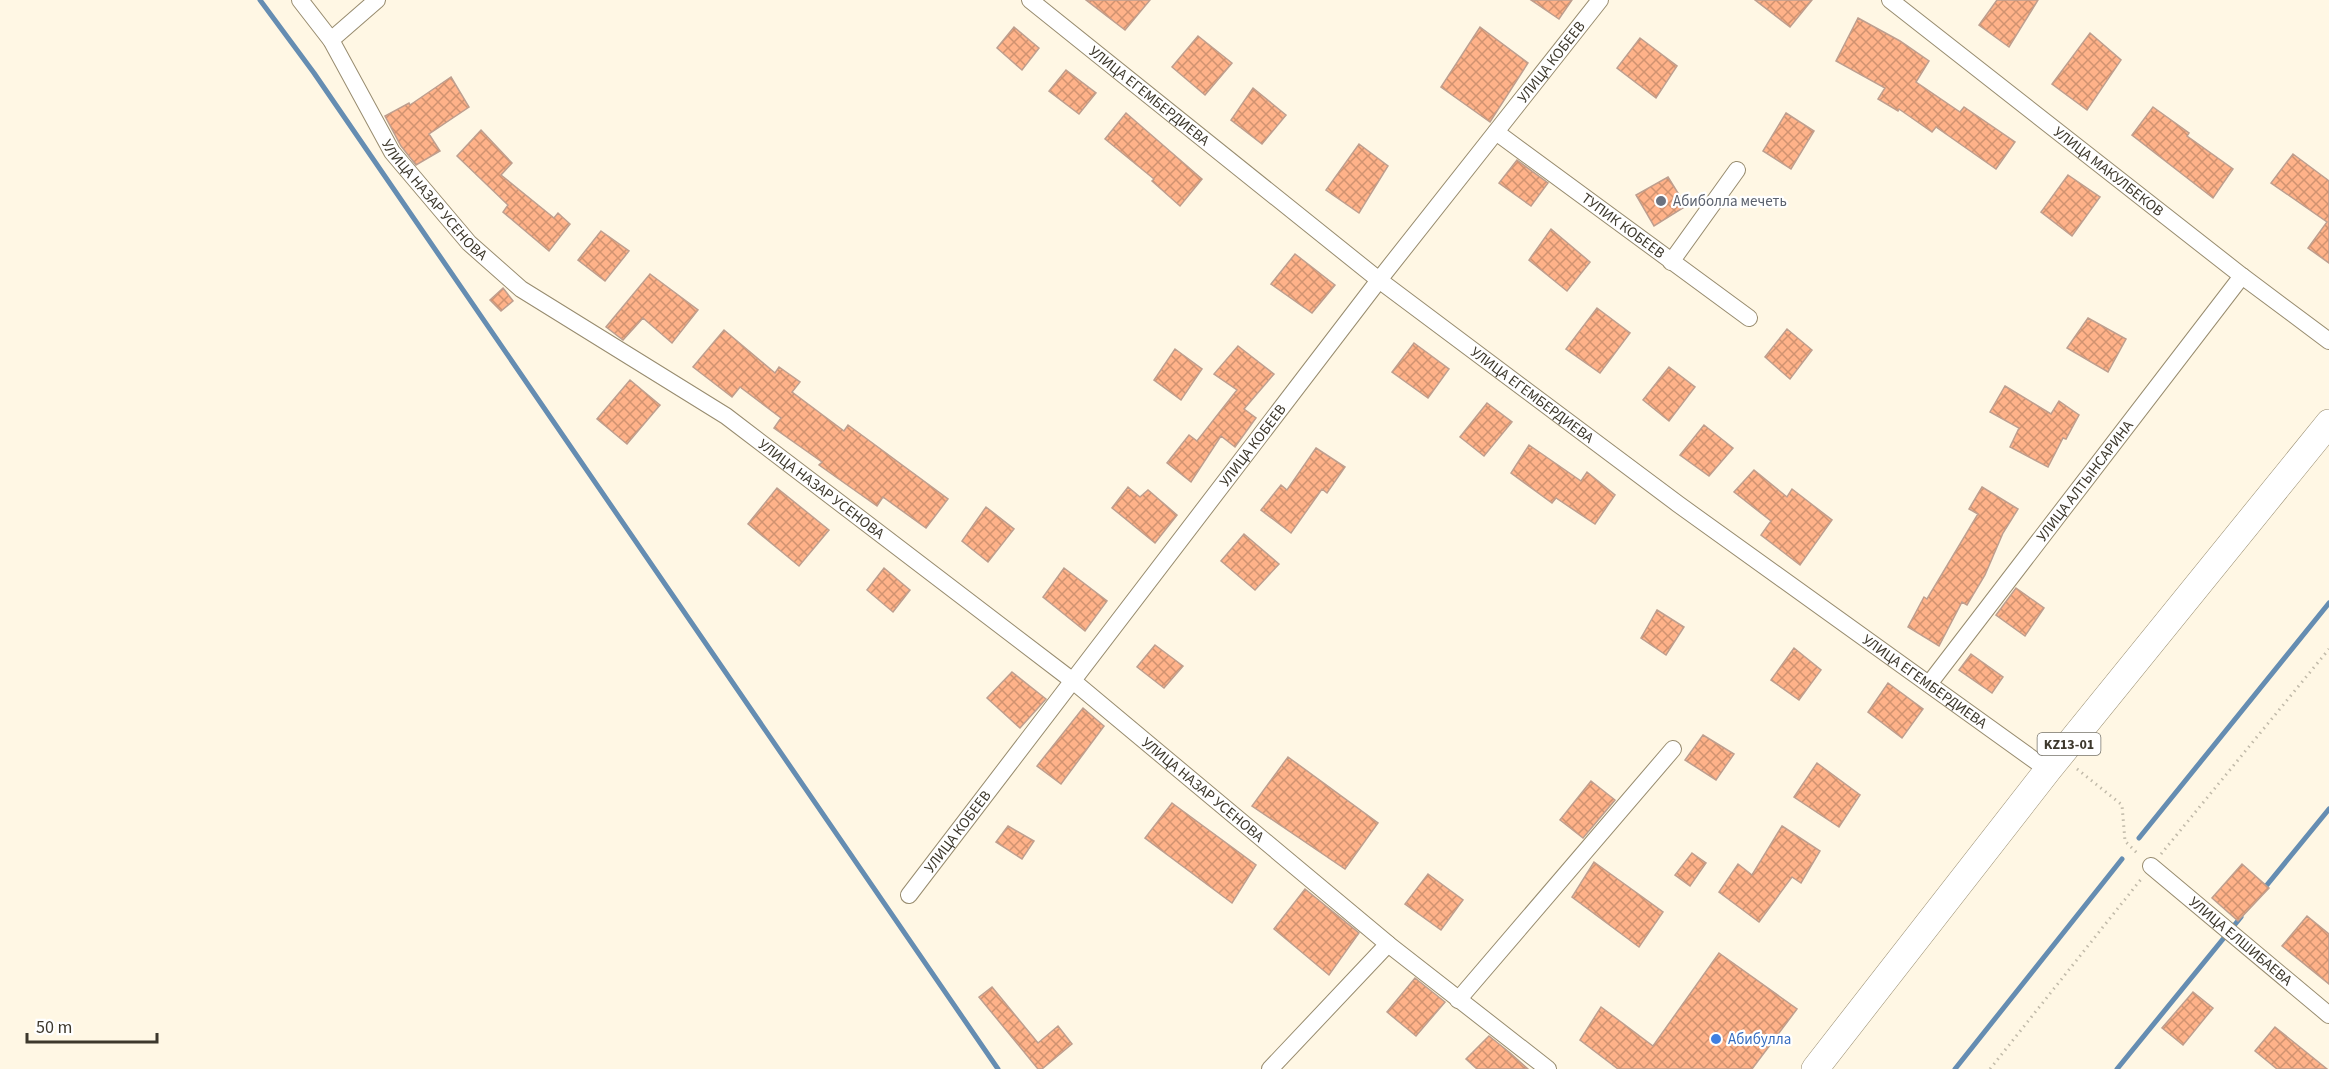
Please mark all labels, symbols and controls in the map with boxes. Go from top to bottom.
street label: УЛИЦА КОБЕЕВ [1513,17,1591,107]
street label: УЛИЦА ЕГЕМБЕРДИЕВА [1084,41,1214,152]
street label: УЛИЦА МАКУЛБЕКОВ [2049,122,2168,222]
street label: УЛИЦА НАЗАР УСЕНОВА [376,136,492,266]
street label: ТУПИК КОБЕЕВ [1577,188,1669,264]
place label: Абиболла мечеть [1673,191,1787,212]
marker: Абиболла мечеть [1654,194,1668,208]
street label: УЛИЦА ЕГЕМБЕРДИЕВА [1466,342,1599,449]
street label: УЛИЦА КОБЕЕВ [1215,400,1292,491]
street label: УЛИЦА АЛТЫНСАРИНА [2032,416,2139,546]
street label: УЛИЦА НАЗАР УСЕНОВА [754,434,889,545]
street label: УЛИЦА ЕГЕМБЕРДИЕВА [1858,630,1992,734]
street label: УЛИЦА НАЗАР УСЕНОВА [1137,733,1269,848]
road number: KZ13-01 [2038,733,2100,755]
street label: УЛИЦА КОБЕЕВ [920,786,996,877]
street label: УЛИЦА ЕЛШИБАЕВА [2184,892,2297,991]
scale bar [27,1006,158,1044]
text: 50 m [36,1015,72,1040]
place label: Абибулла [1728,1029,1791,1050]
marker: Абибулла [1709,1032,1723,1046]

